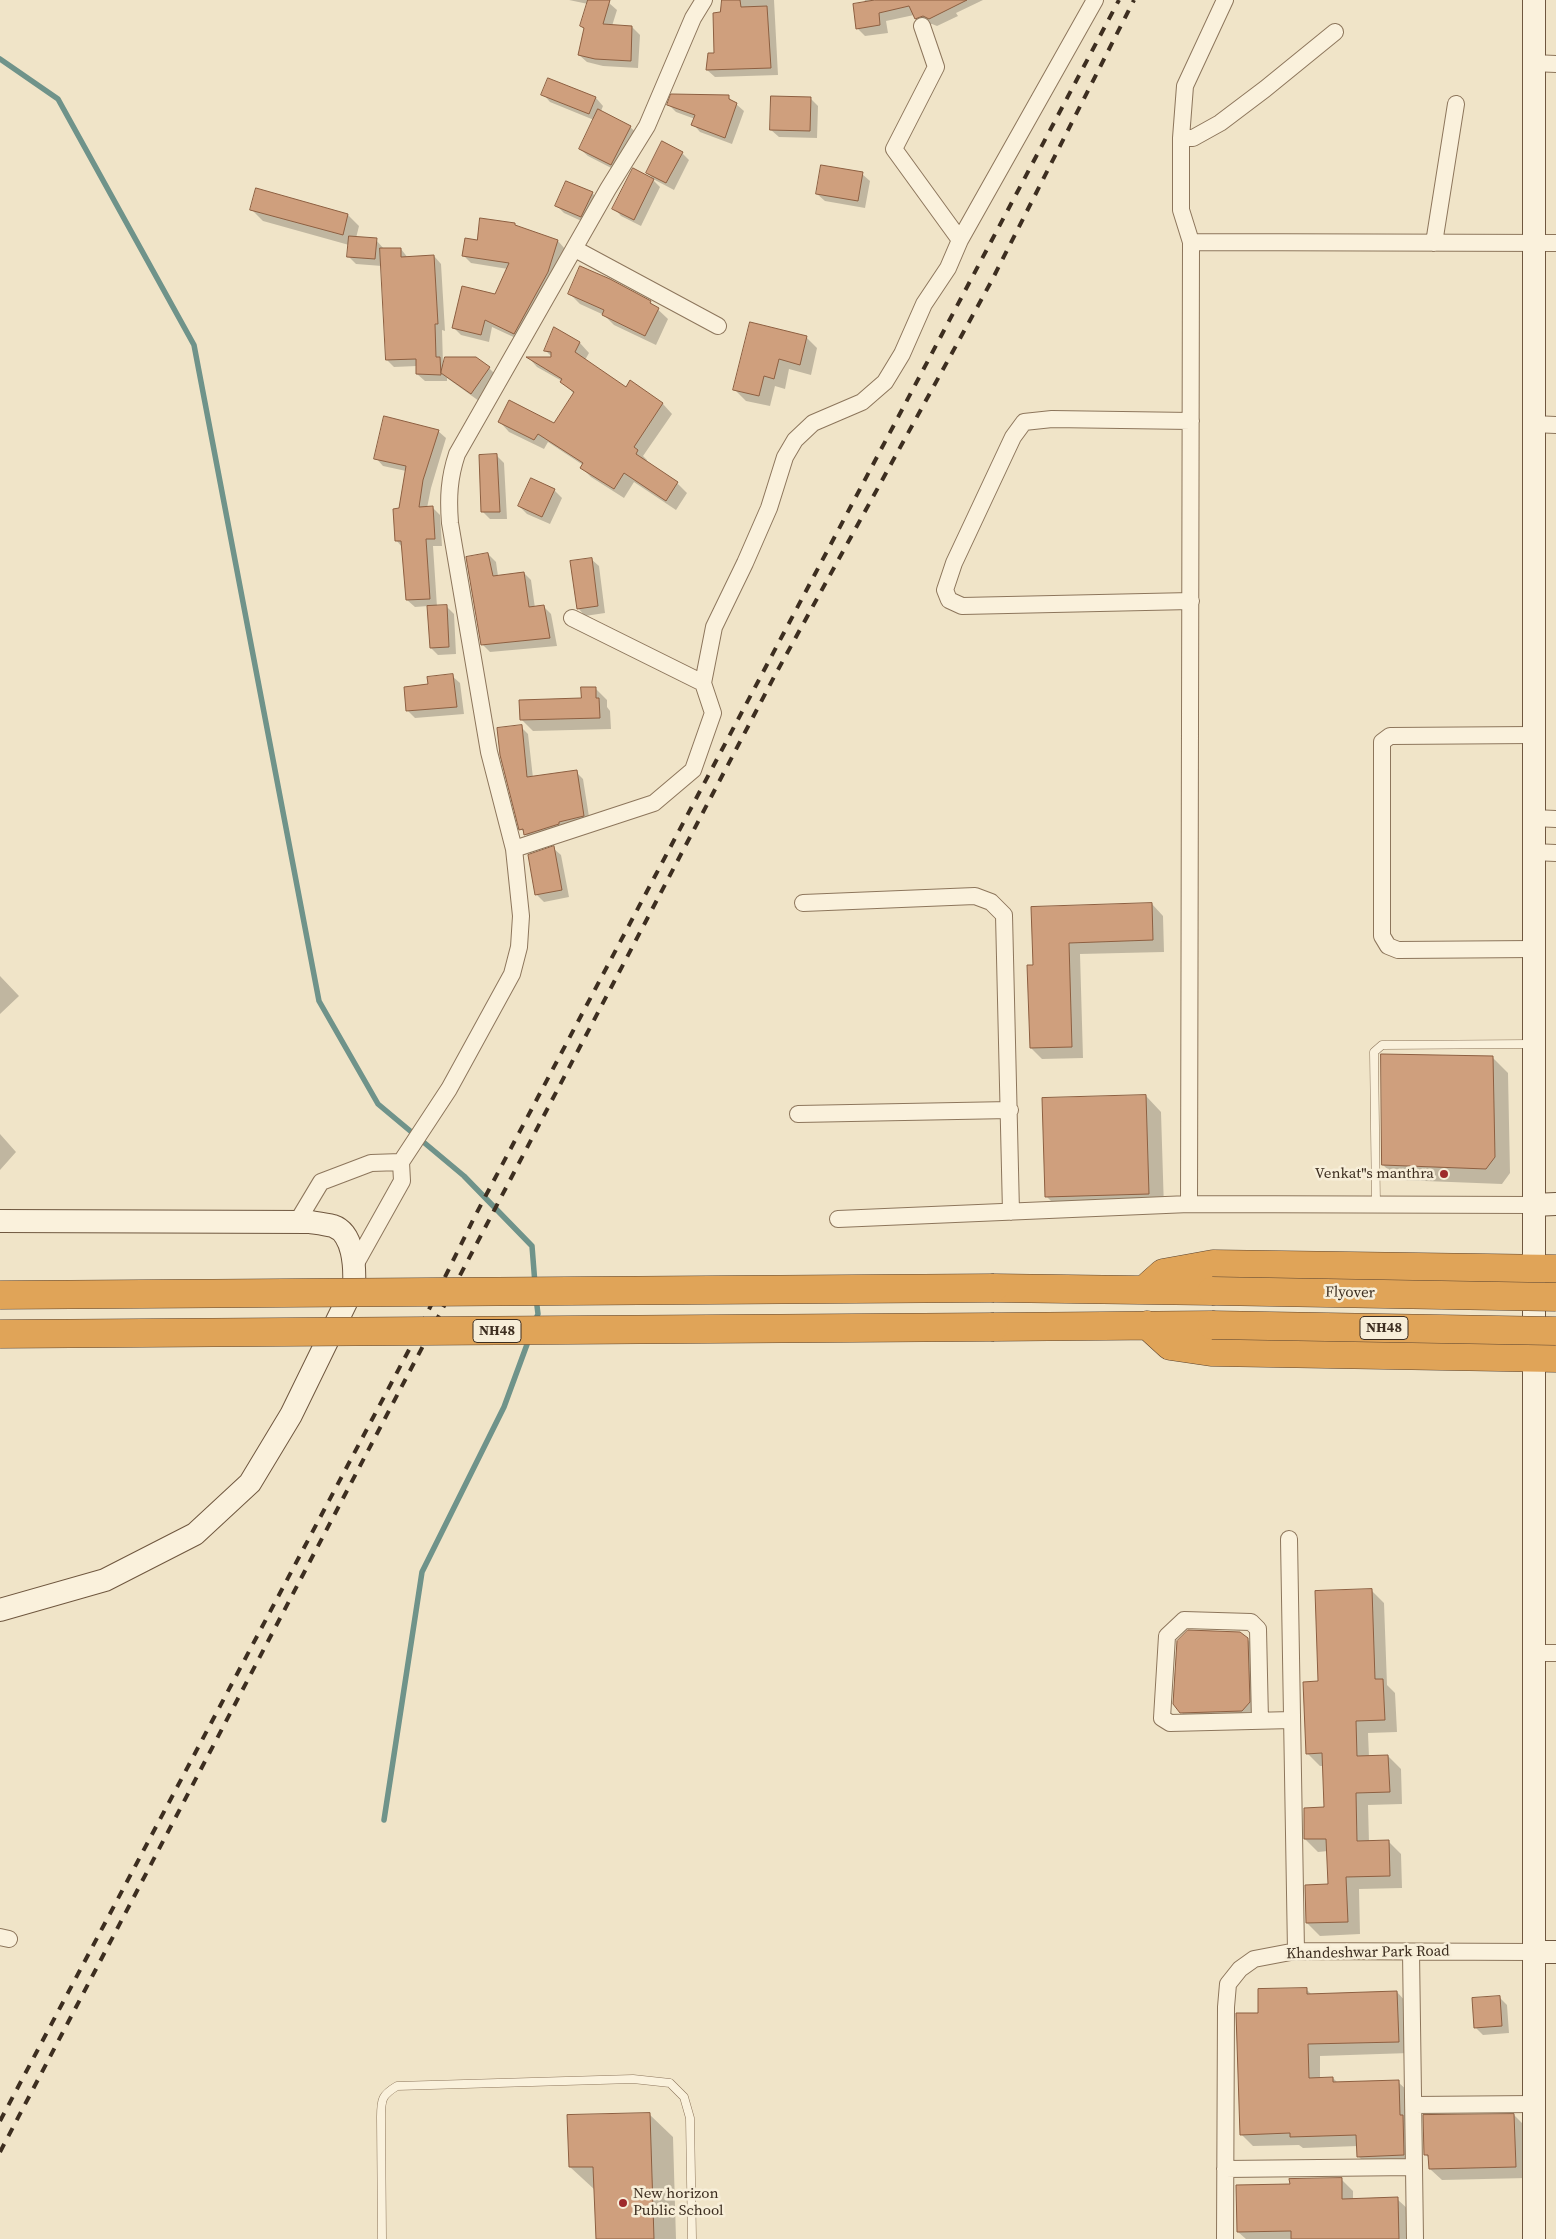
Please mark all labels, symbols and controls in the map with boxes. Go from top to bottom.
place label: Venkat"s manthra [1315,1165,1434,1183]
marker: Venkat"s manthra [1438,1168,1450,1180]
street label: Flyover [1325,1284,1375,1302]
road number: NH48 [1360,1316,1408,1340]
road number: NH48 [473,1320,521,1342]
street label: Khandeshwar Park Road [1286,1943,1450,1963]
place label: New horizon Public School [633,2185,723,2220]
marker: New horizon Public School [617,2197,629,2209]

